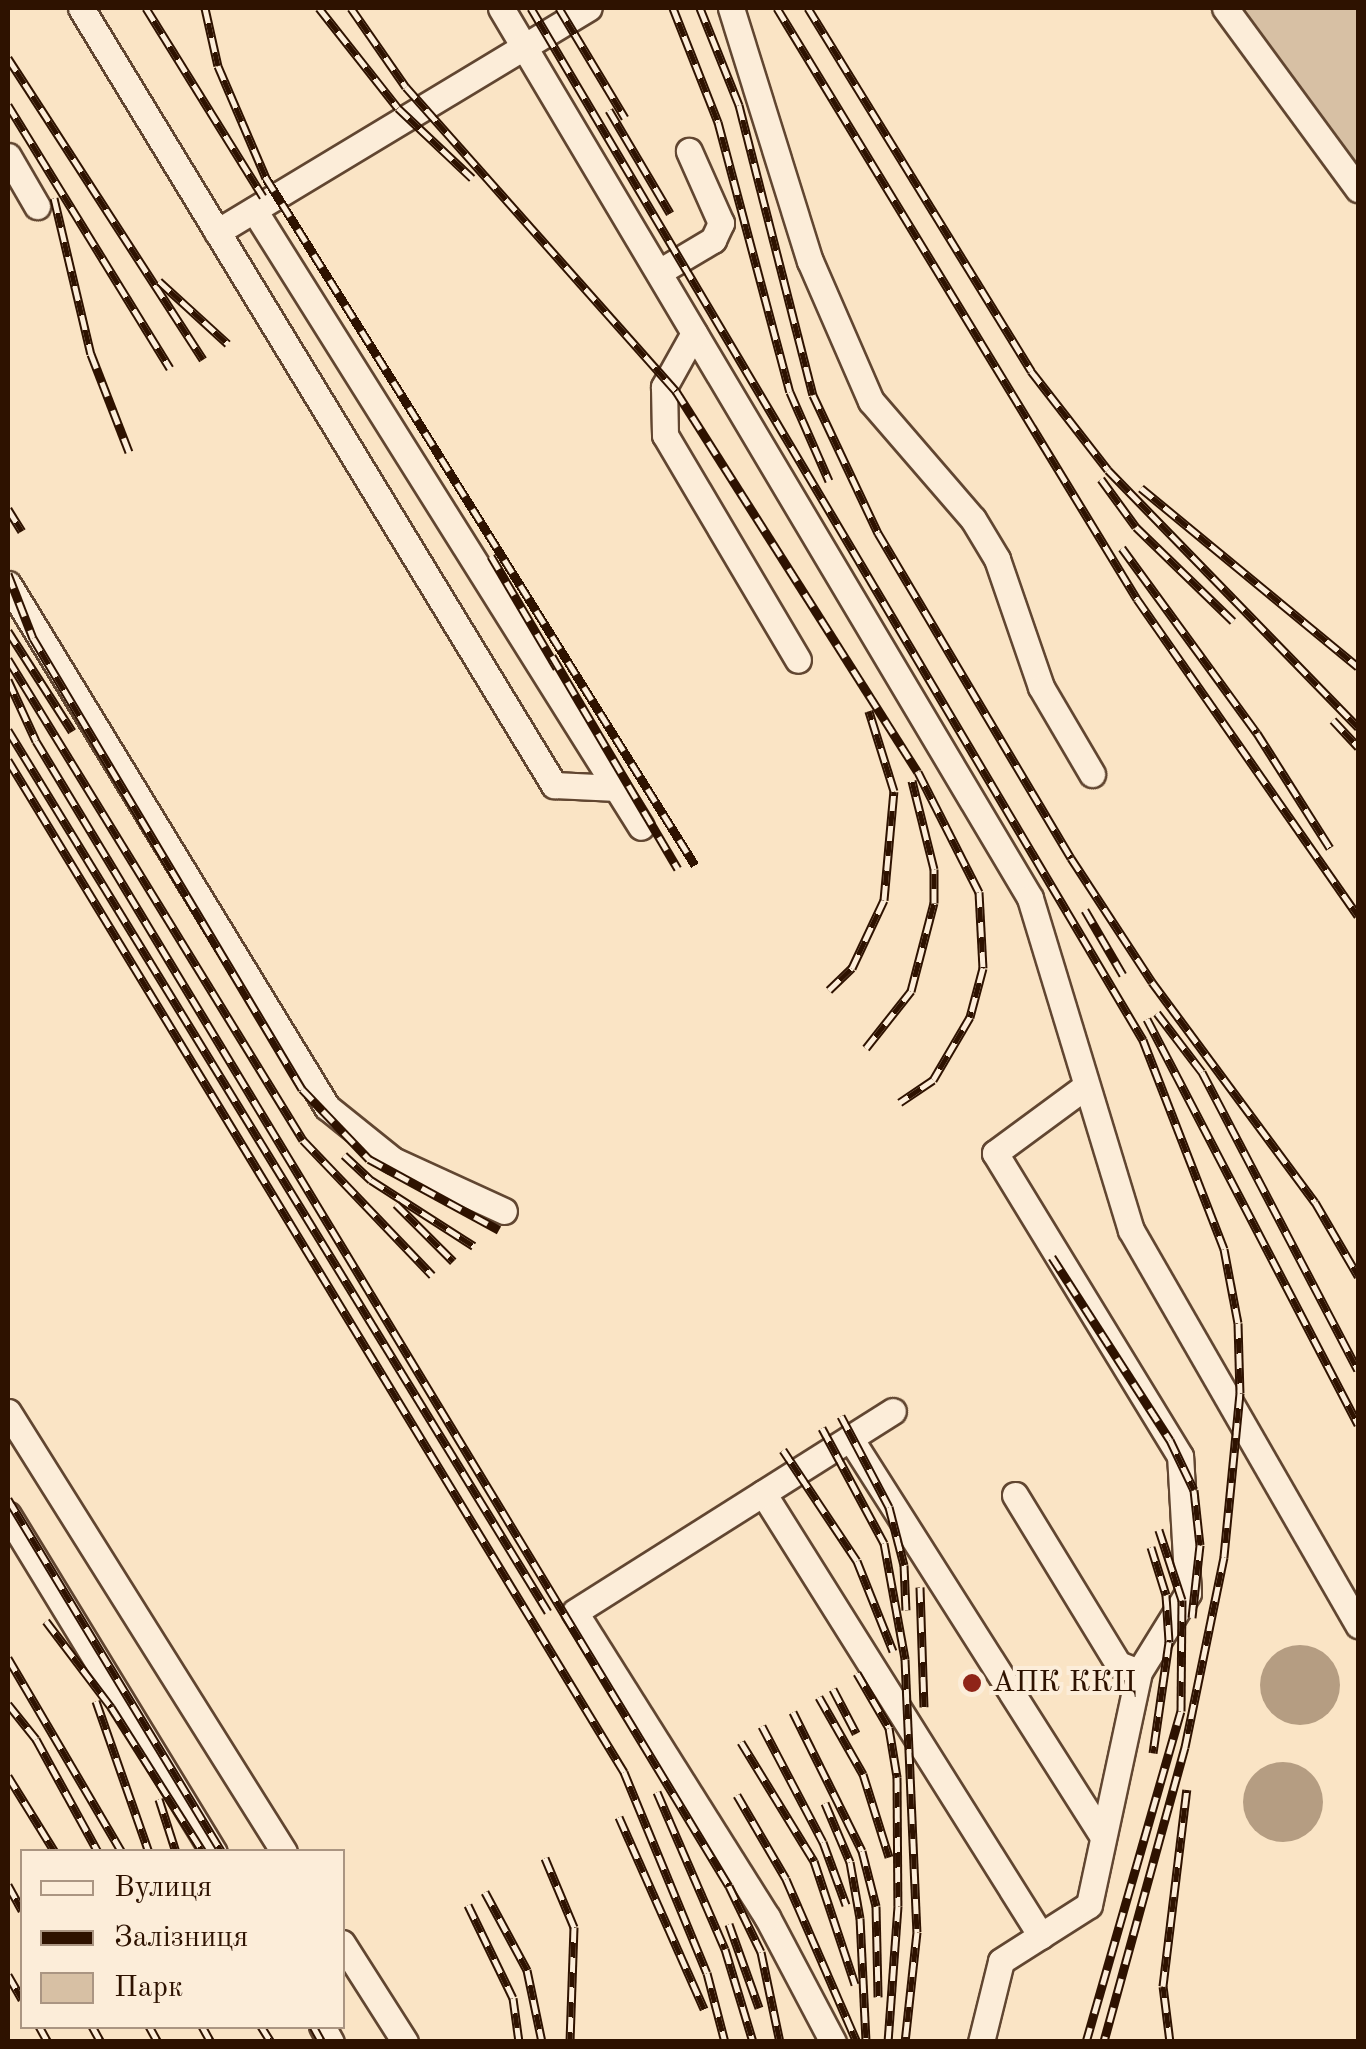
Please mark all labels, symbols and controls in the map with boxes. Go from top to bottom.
place label: АПК ККЦ [992,1665,1136,1701]
marker: АПК ККЦ [961,1672,983,1694]
legend [20,1849,345,2029]
text: Вулиця [114,1873,212,1903]
text: Залізниця [114,1923,248,1953]
text: Парк [114,1973,183,2003]

